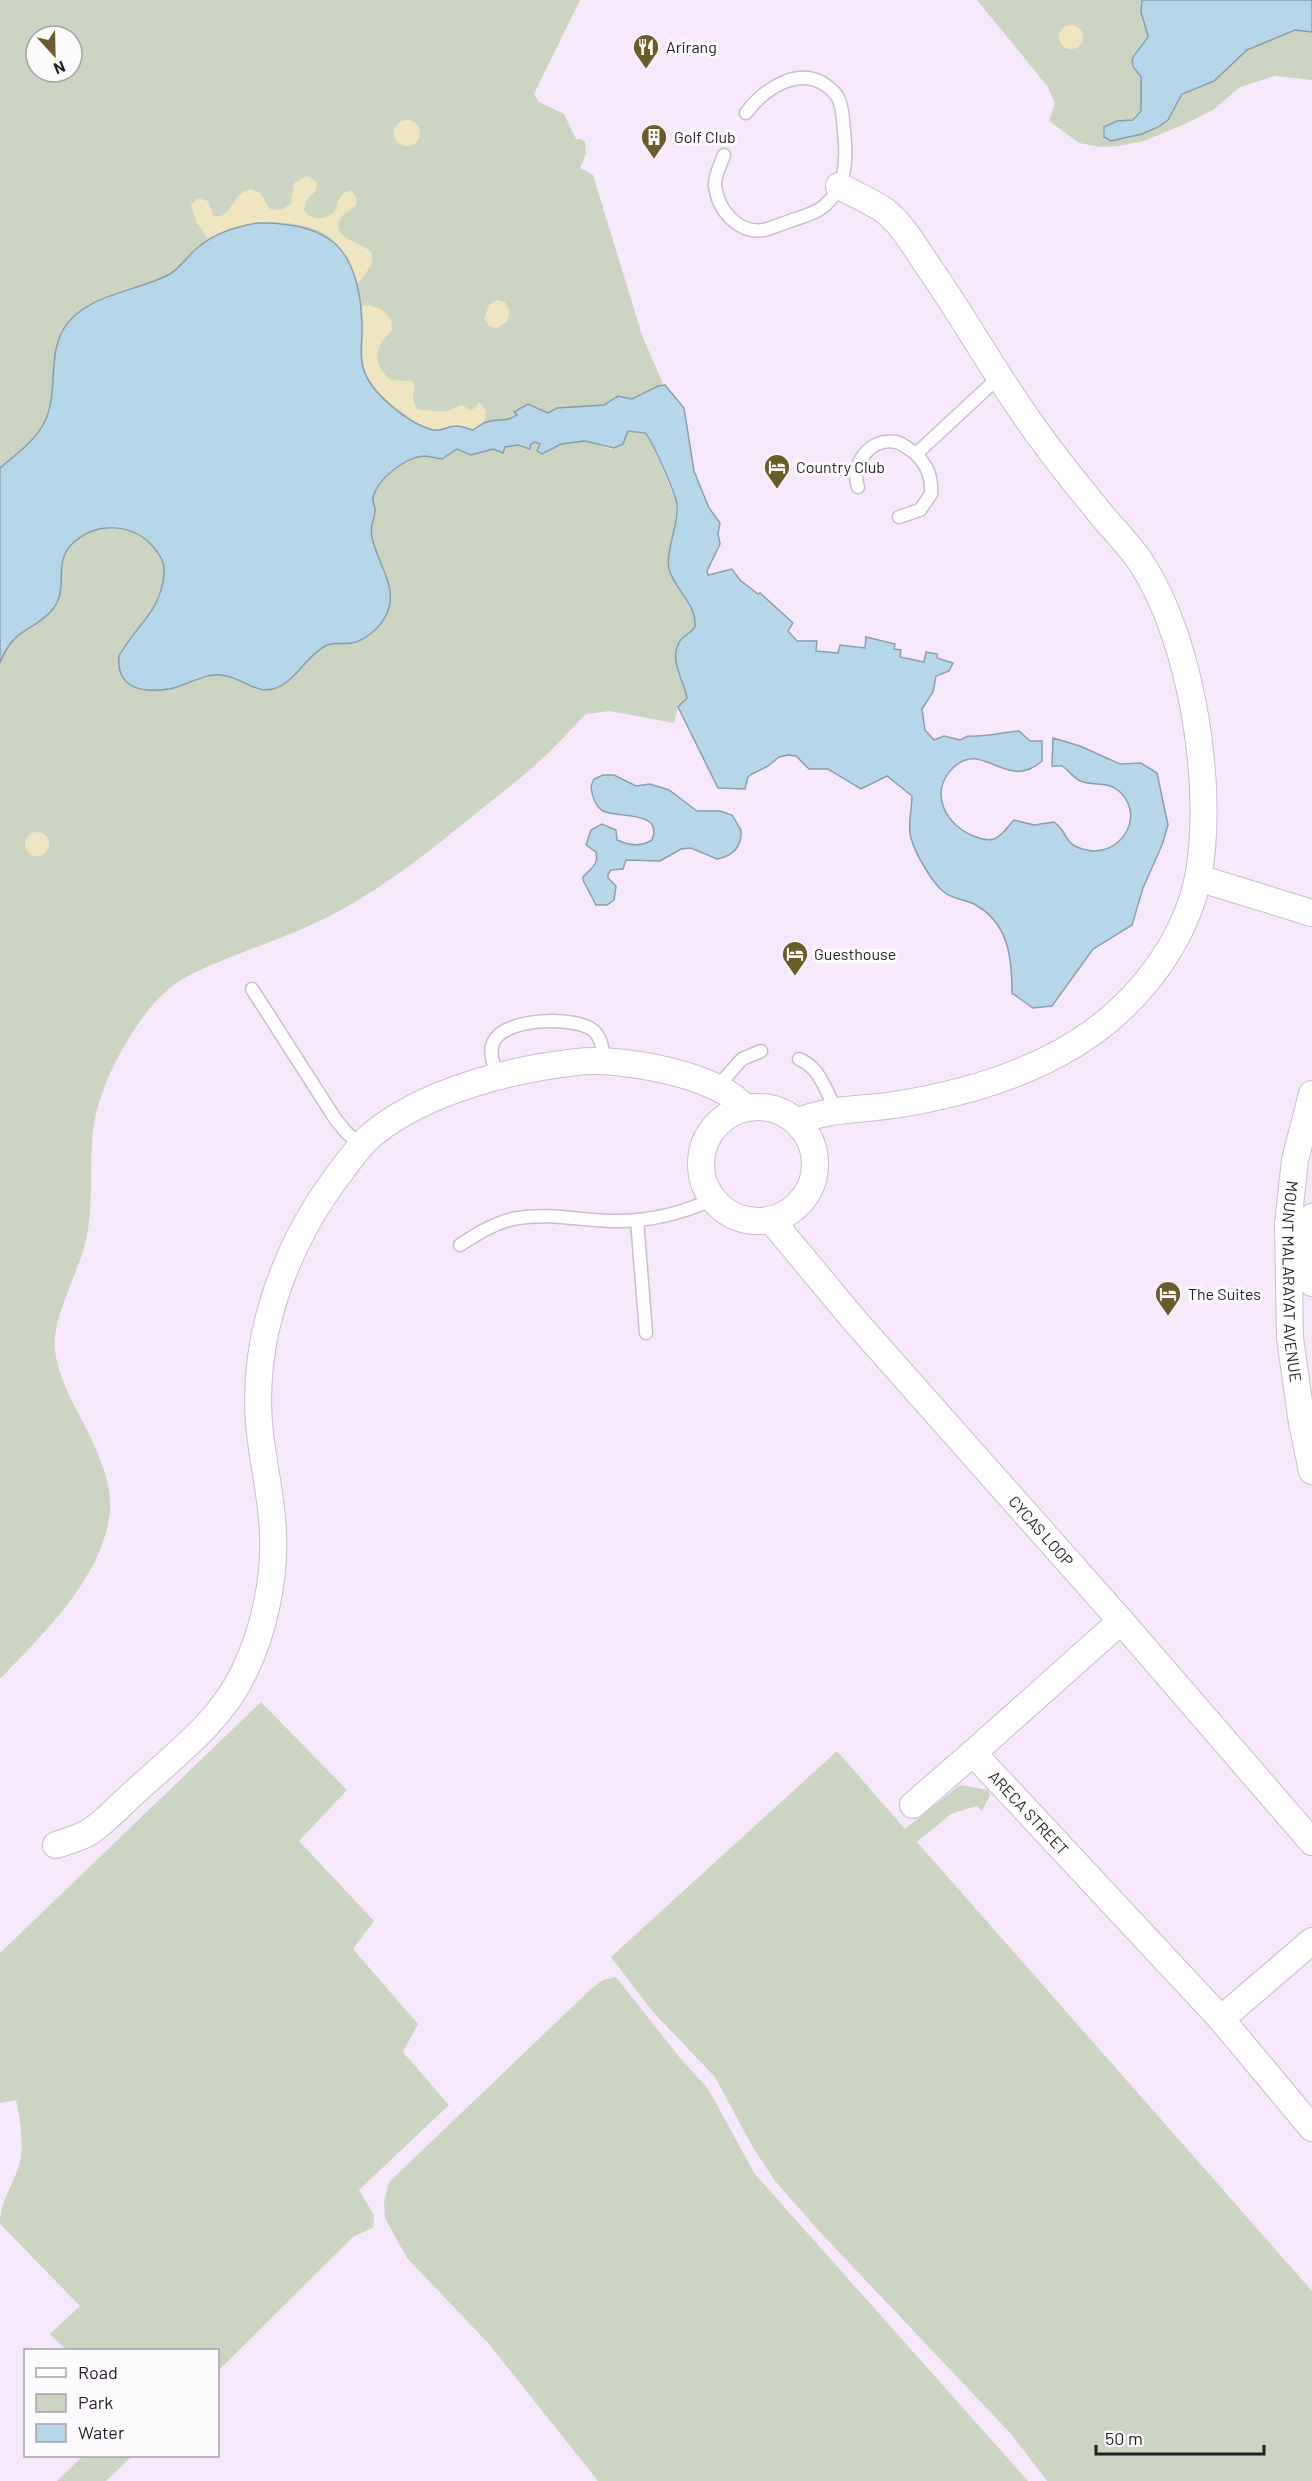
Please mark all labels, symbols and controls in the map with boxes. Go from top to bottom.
north arrow [24,24,84,84]
restaurant icon: Arirang [631,32,661,70]
place label: Arirang [666,37,717,56]
text: N [51,58,68,79]
building icon: Golf Club [639,122,669,160]
place label: Golf Club [674,127,736,146]
hotel icon: Country Club [762,452,792,490]
place label: Country Club [796,457,885,476]
hotel icon: Guesthouse [780,939,810,977]
place label: Guesthouse [814,944,896,963]
street label: MOUNT MALARAYAT AVENUE [1279,1180,1306,1383]
hotel icon: The Suites [1153,1279,1183,1317]
place label: The Suites [1188,1284,1261,1303]
street label: CYCAS LOOP [1005,1491,1078,1570]
street label: ARECA STREET [985,1766,1073,1858]
legend [24,2349,219,2457]
text: Road [78,2361,118,2383]
text: Park [78,2391,113,2413]
scale bar [1096,2418,1264,2456]
text: Water [78,2421,125,2443]
text: 50 m [1105,2427,1143,2449]

